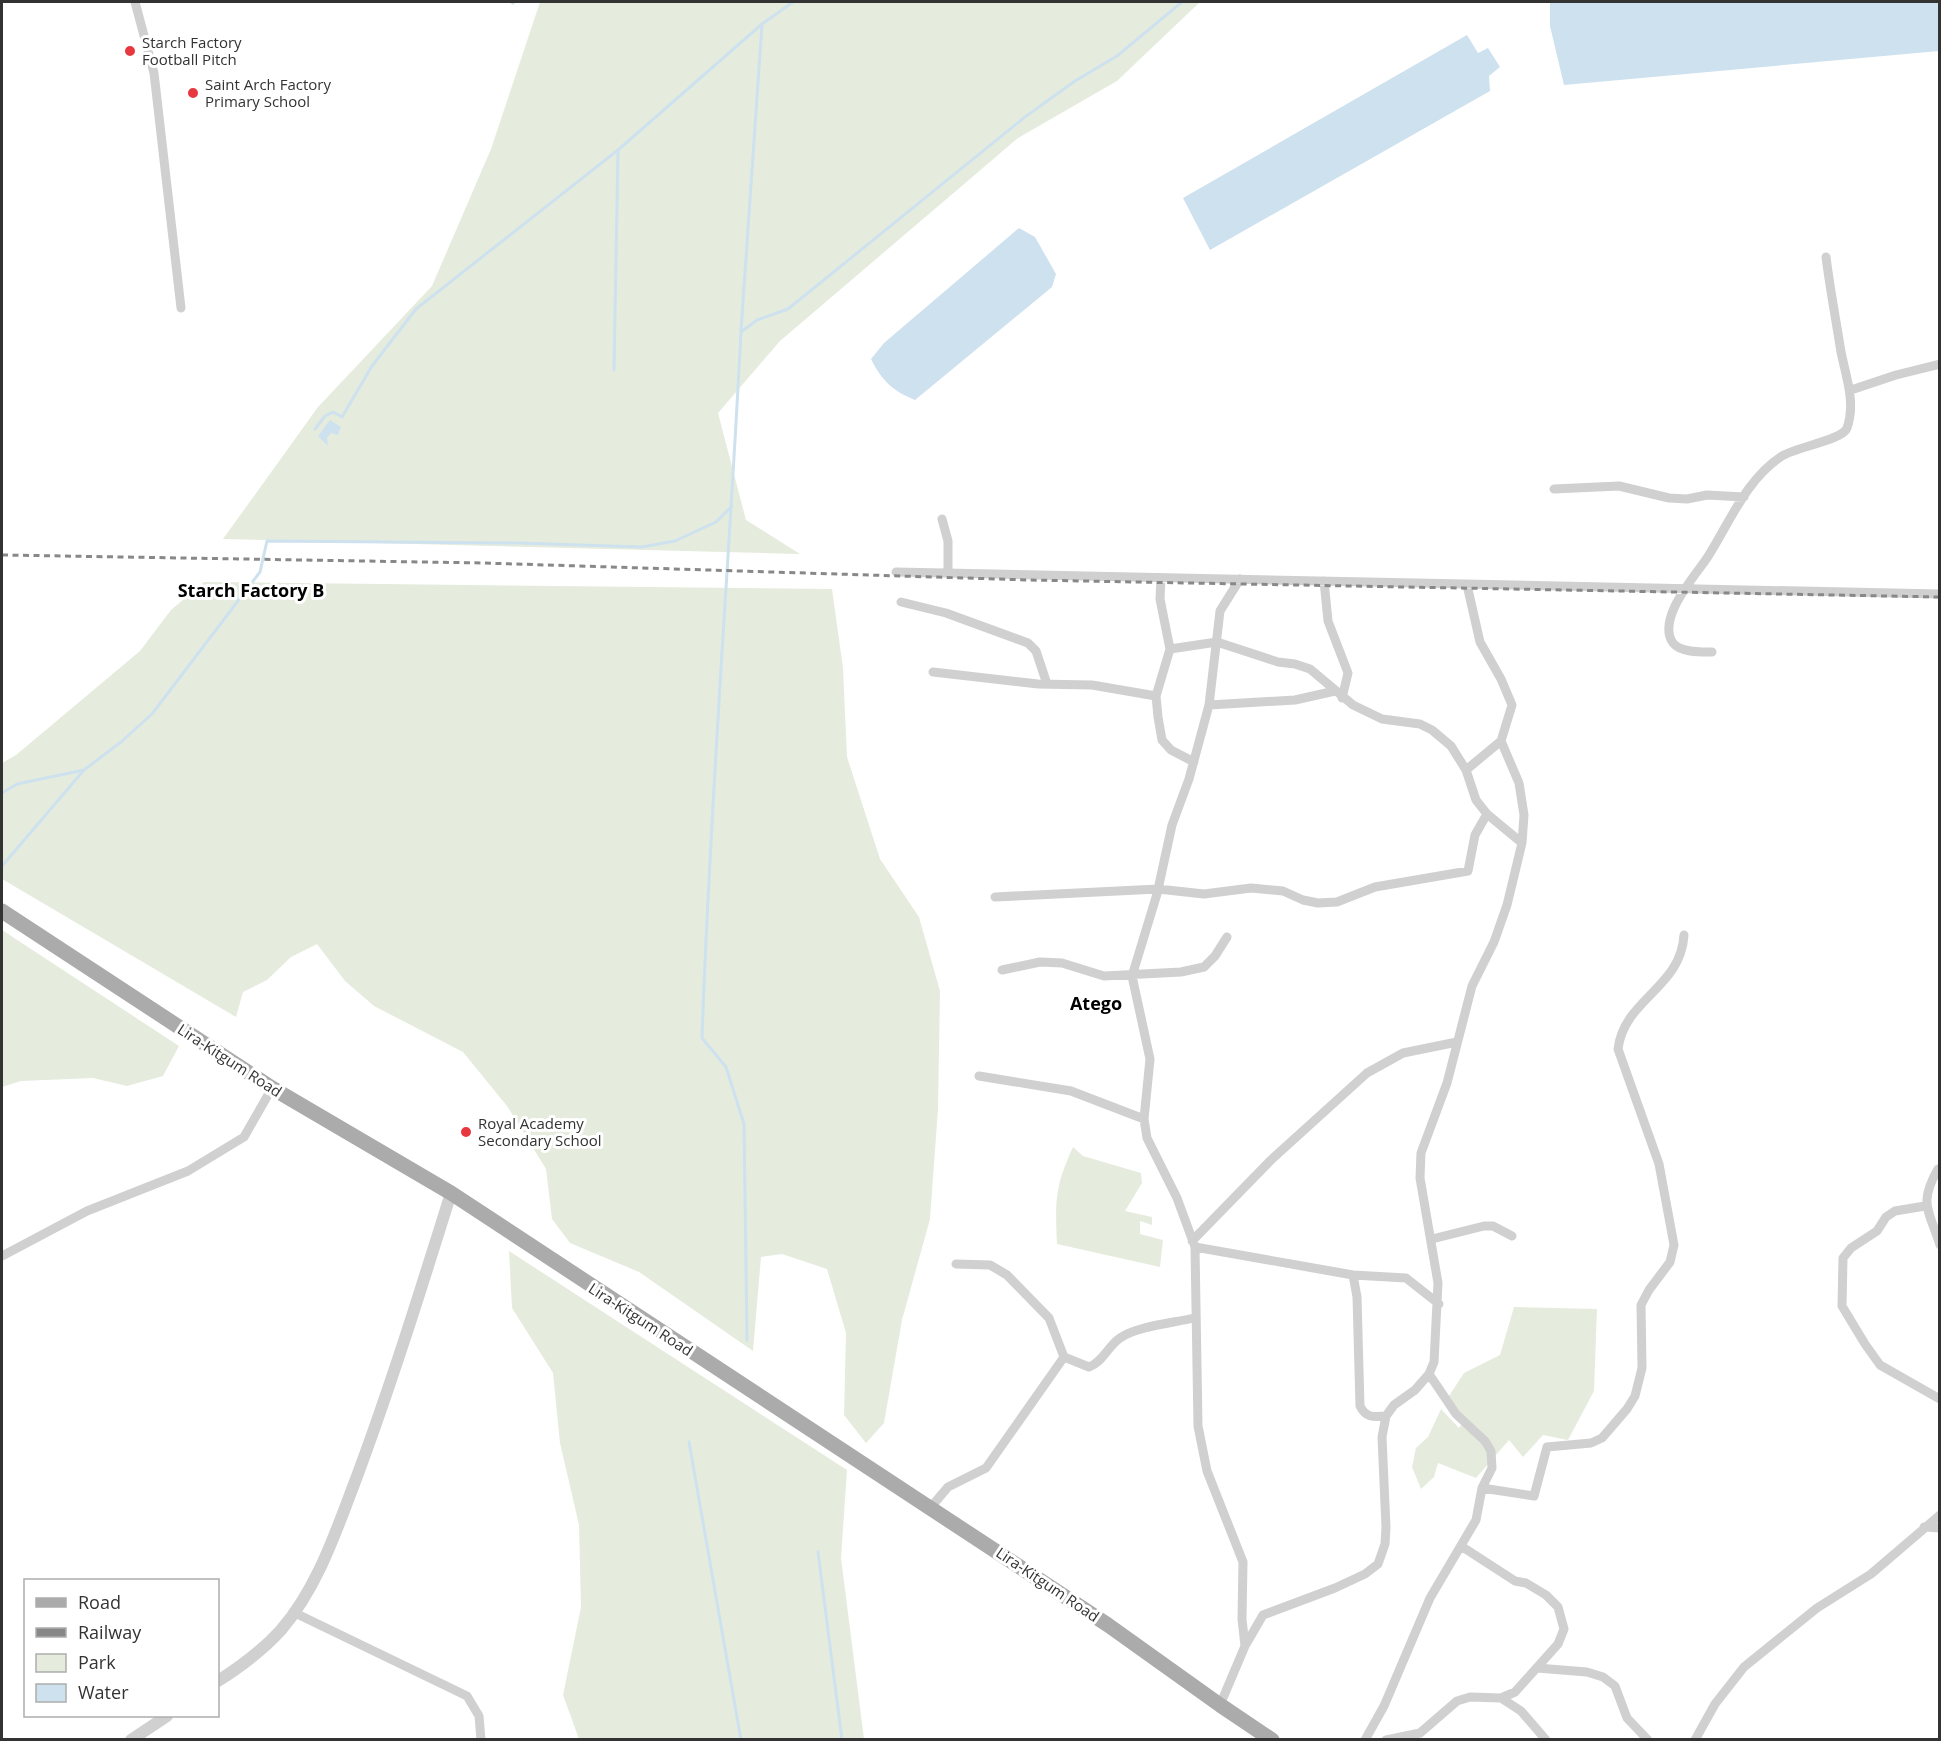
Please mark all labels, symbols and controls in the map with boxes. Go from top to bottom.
place label: Starch Factory Football Pitch [142,32,242,69]
marker: Starch Factory Football Pitch [123,44,137,58]
place label: Saint Arch Factory Primary School [205,74,331,111]
marker: Saint Arch Factory Primary School [186,86,200,100]
district label: Starch Factory B [178,578,324,602]
district label: Atego [1070,991,1122,1015]
street label: Lira-Kitgum Road [174,1019,286,1101]
place label: Royal Academy Secondary School [478,1113,602,1150]
marker: Royal Academy Secondary School [459,1125,473,1139]
street label: Lira-Kitgum Road [585,1278,697,1360]
street label: Lira-Kitgum Road [993,1542,1103,1626]
legend [24,1579,219,1717]
text: Road [78,1590,121,1614]
text: Railway [78,1620,142,1644]
text: Park [78,1650,116,1674]
text: Water [78,1680,129,1704]

